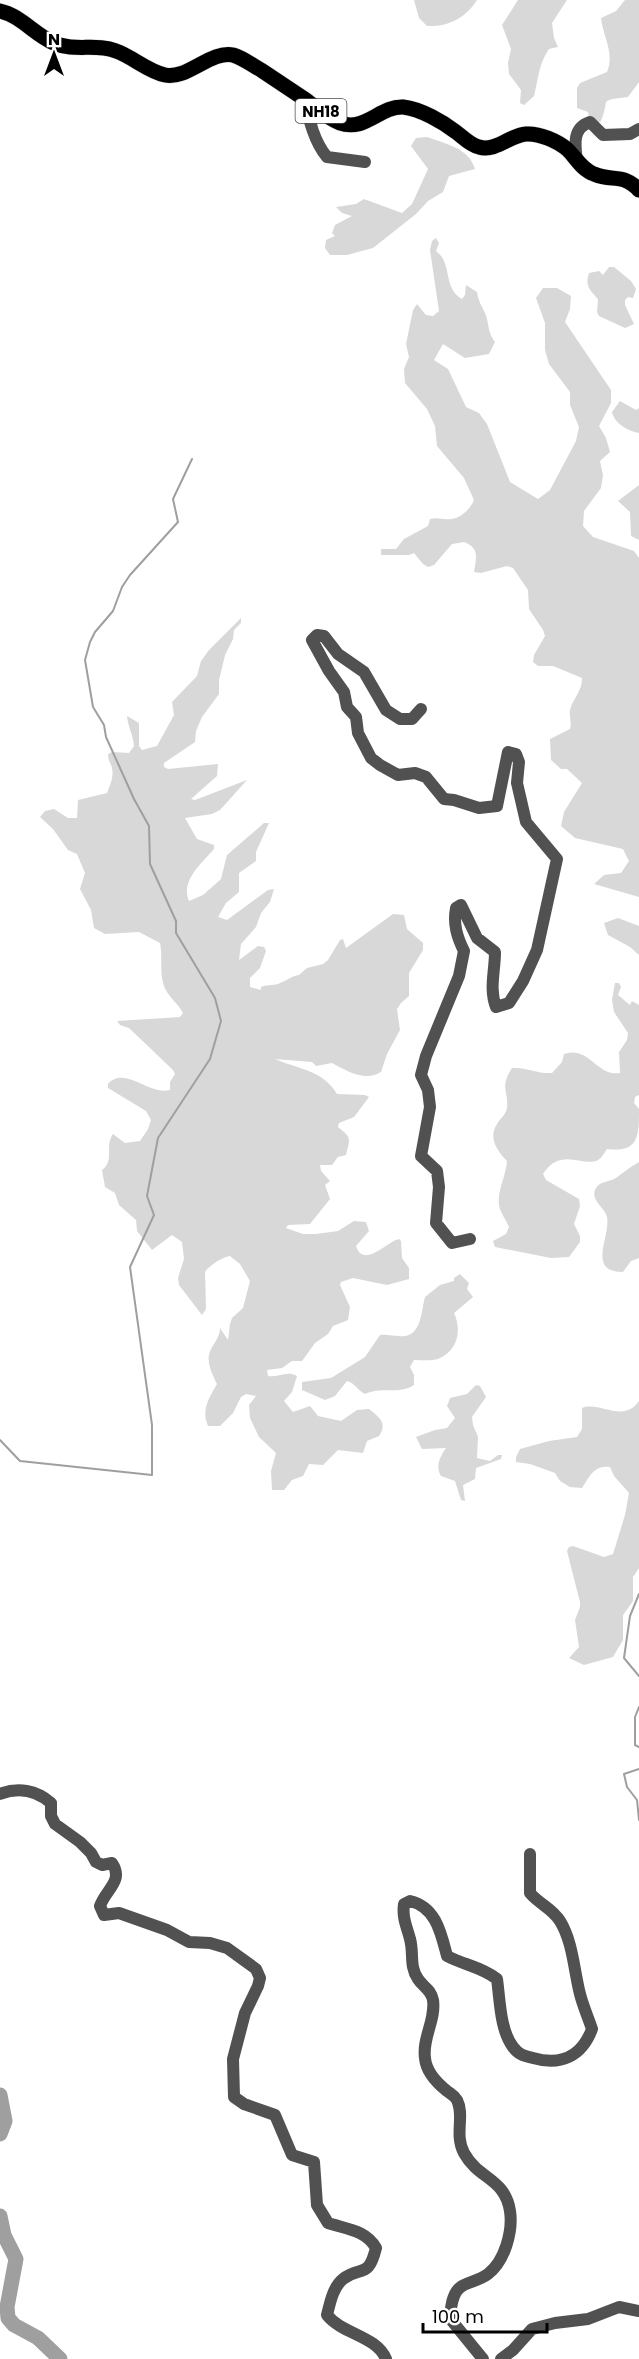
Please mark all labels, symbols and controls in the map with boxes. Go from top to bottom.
north arrow [24,24,84,84]
text: N [48,28,60,51]
road number: NH18 [296,99,346,123]
scale bar [423,2296,548,2334]
text: 100 m [432,2304,484,2329]

